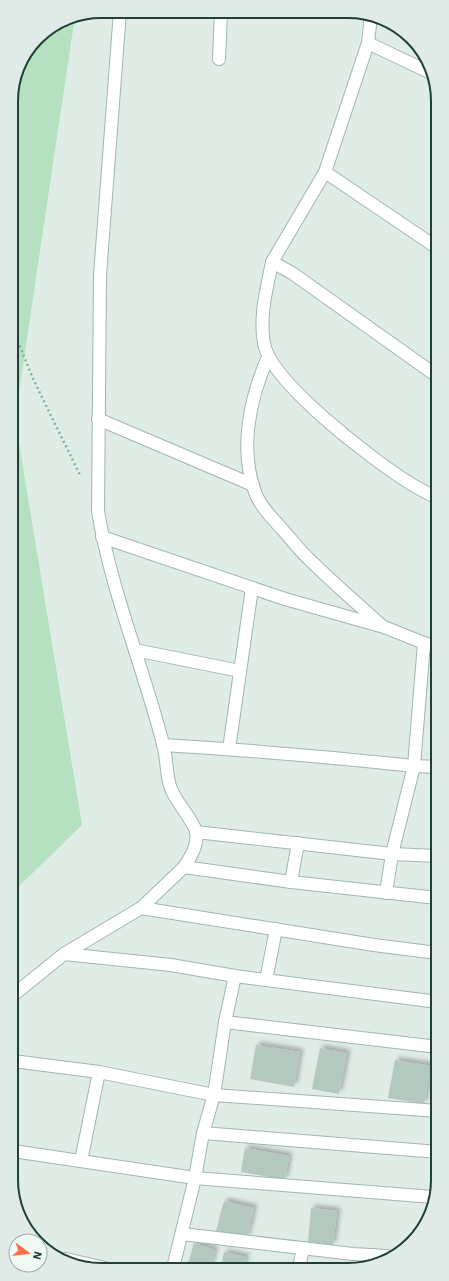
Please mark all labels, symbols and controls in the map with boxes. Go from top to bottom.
north arrow [8,1233,48,1273]
text: N [30,1250,45,1261]

